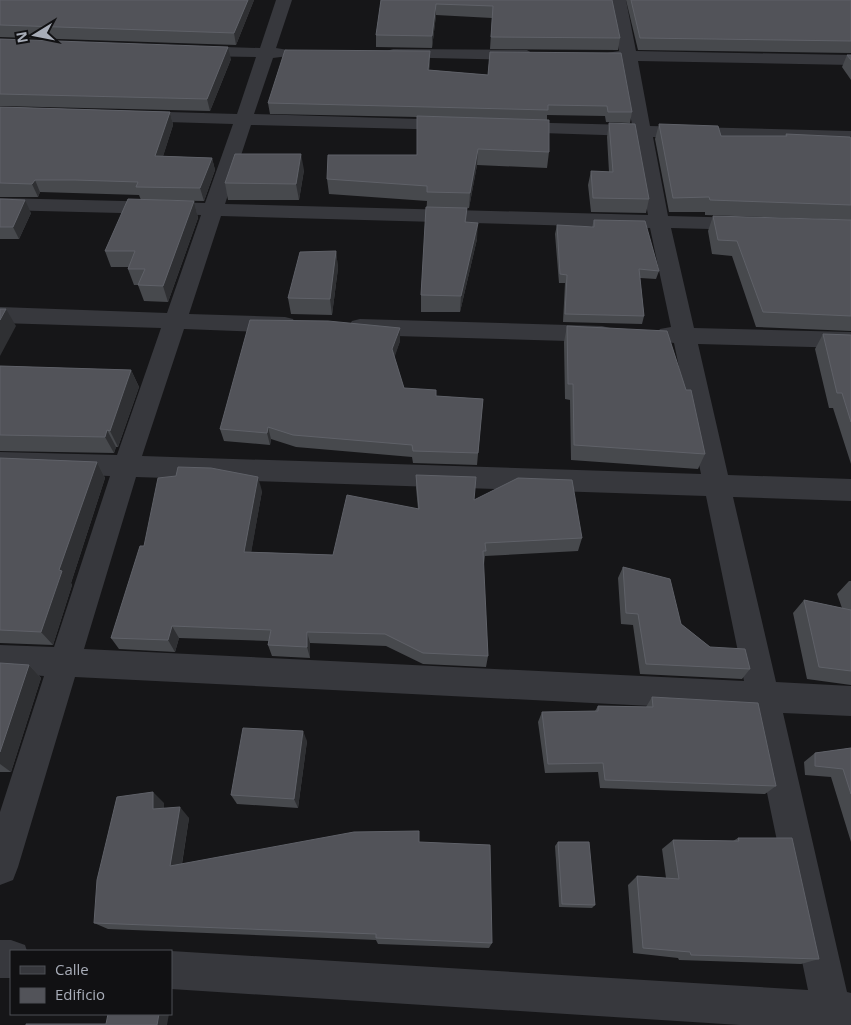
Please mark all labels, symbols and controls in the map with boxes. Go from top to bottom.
north arrow [10,10,60,60]
text: N [11,30,32,45]
legend [10,950,172,1015]
text: Calle [55,959,89,979]
text: Edificio [55,984,105,1004]

